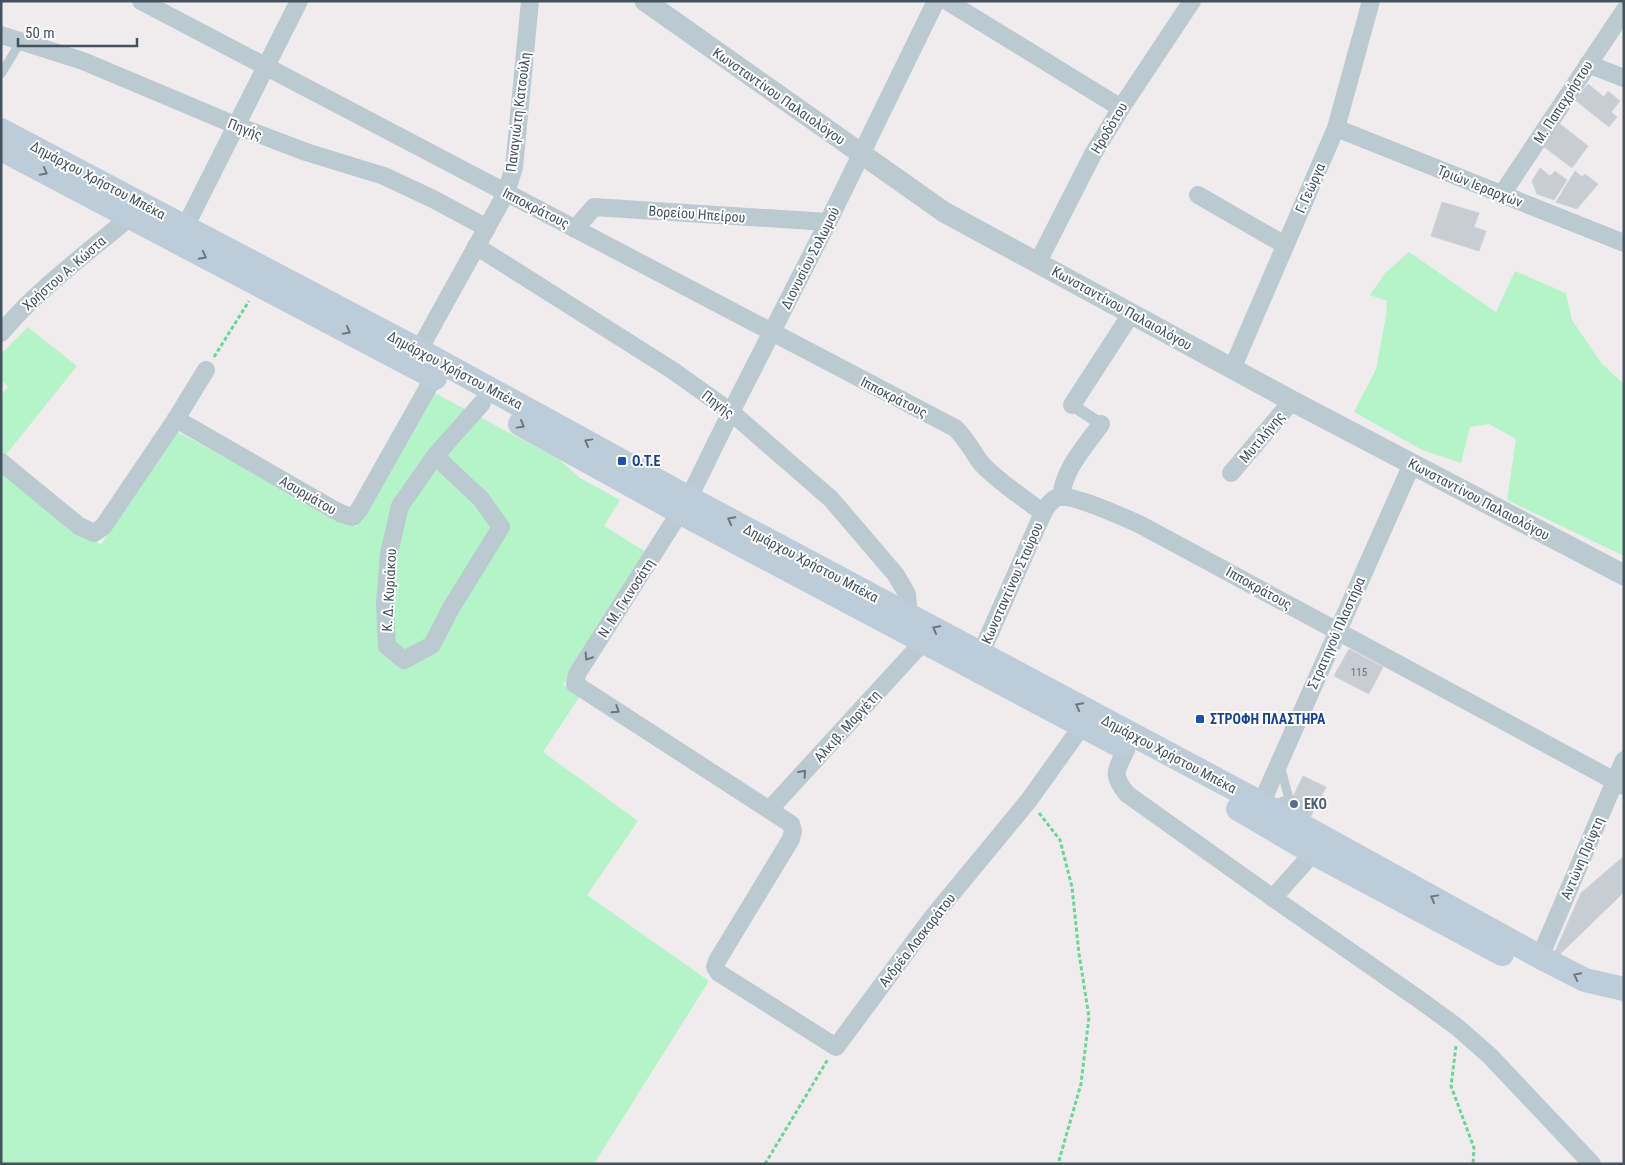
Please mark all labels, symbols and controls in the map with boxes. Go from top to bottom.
scale bar [18,15,136,47]
text: 50 m [25,24,55,42]
street label: Κωνσταντίνου Παλαιολόγου [710,44,848,148]
street label: Παναγιώτη Κατσούλη [503,51,533,173]
street label: Μ. Παπαχρήστου [1530,57,1596,146]
street label: Ηροδότου [1088,99,1131,156]
street label: Πηγής [226,115,264,143]
street label: Δημάρχου Χρήστου Μπέκα [28,138,168,222]
street label: Γ. Γεώργα [1292,161,1328,215]
street label: Τριών Ιεραρχών [1435,162,1525,210]
one-way arrow [39,166,48,176]
street label: Ιπποκράτους [500,184,572,232]
street label: Βορείου Ηπείρου [648,203,746,225]
street label: Διονυσίου Σολωμού [777,204,843,312]
street label: Χρήστου Α. Κώστα [19,233,109,313]
one-way arrow [198,250,207,260]
street label: Κωνσταντίνου Παλαιολόγου [1049,263,1195,353]
one-way arrow [342,325,351,335]
street label: Δημάρχου Χρήστου Μπέκα [385,328,525,412]
street label: Ιπποκράτους [858,373,930,421]
street label: Πηγής [699,387,737,421]
street label: Μυτιλήνης [1236,408,1288,466]
one-way arrow [516,418,525,428]
one-way arrow [584,438,593,448]
place label: Ο.Τ.Ε [632,453,661,469]
marker: Ο.Τ.Ε [616,455,628,467]
street label: Κωνσταντίνου Παλαιολόγου [1406,455,1553,543]
street label: Ασυρμάτου [277,472,339,518]
one-way arrow [727,516,736,526]
street label: Κωνσταντίνου Σταύρου [978,520,1046,646]
street label: Δημάρχου Χρήστου Μπέκα [741,521,881,605]
street label: Κ. Δ. Κυριάκου [379,548,399,632]
street label: Ν. Μ. Γκινοσάτη [595,555,657,641]
street label: Ιπποκράτους [1223,563,1295,613]
street label: Στρατηγού Πλαστήρα [1304,575,1368,691]
one-way arrow [932,626,941,636]
one-way arrow [585,651,594,660]
house number: 115 [1351,666,1367,679]
street label: Αλκιβ. Μαργέτη [811,687,883,765]
one-way arrow [1075,702,1084,712]
one-way arrow [610,704,619,713]
place label: ΣΤΡΟΦΗ ΠΛΑΣΤΗΡΑ [1210,711,1326,727]
street label: Δημάρχου Χρήστου Μπέκα [1099,712,1239,796]
marker: ΣΤΡΟΦΗ ΠΛΑΣΤΗΡΑ [1194,713,1206,725]
one-way arrow [797,770,806,779]
place label: ΕΚΟ [1304,796,1327,812]
marker: ΕΚΟ [1288,798,1300,810]
street label: Αντώνη Πρίφτη [1557,814,1608,902]
street label: Ανδρέα Λασκαράτου [876,890,959,990]
one-way arrow [1431,895,1440,905]
one-way arrow [1573,972,1582,982]

